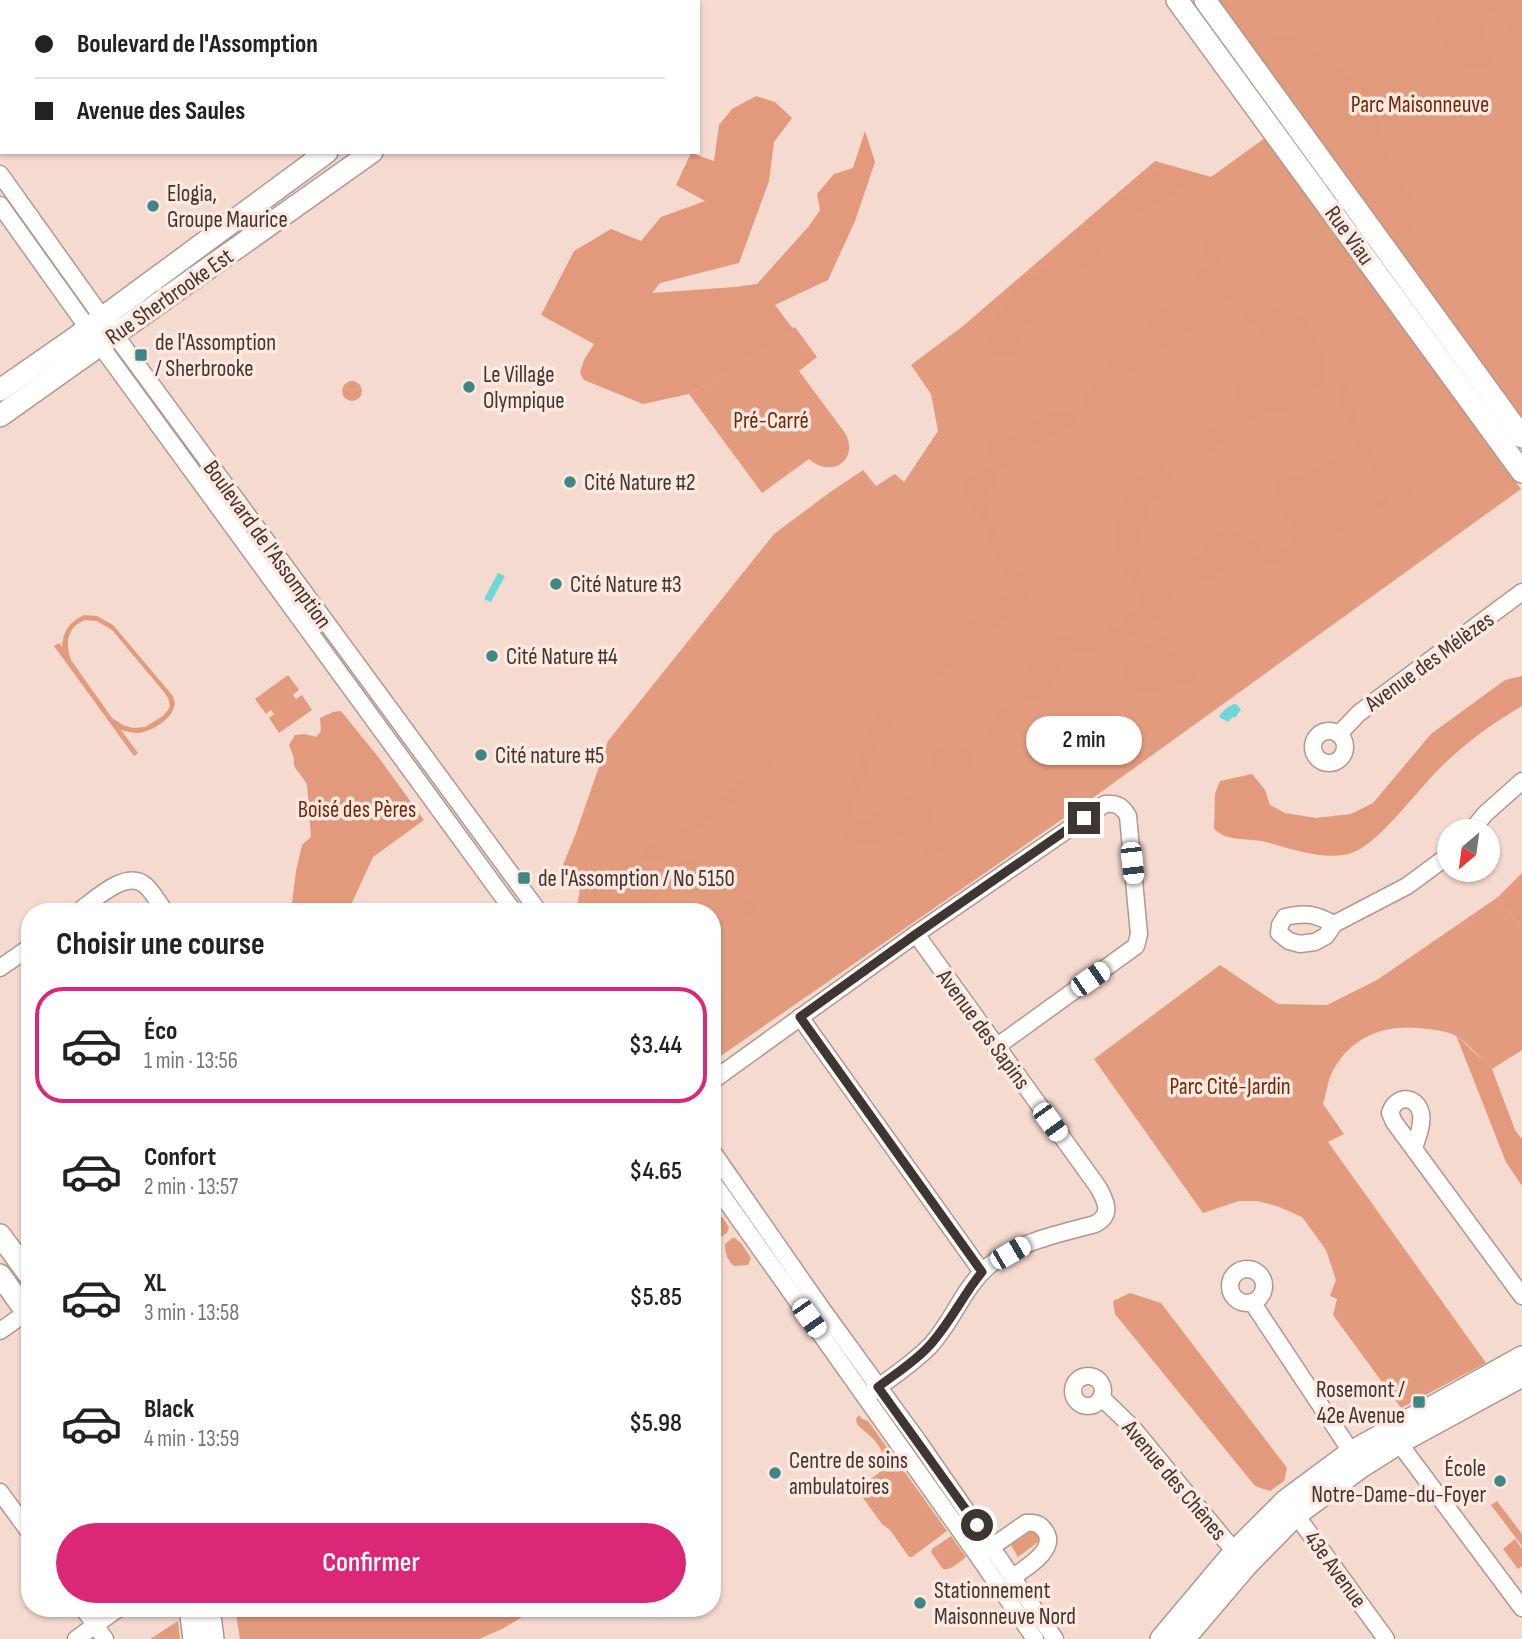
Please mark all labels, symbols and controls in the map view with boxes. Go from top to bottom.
text: Boulevard de l'Assomption [77,29,318,60]
park label: Parc Maisonneuve [1351,91,1489,119]
text: Avenue des Saules [77,96,245,127]
place label: Elogia, Groupe Maurice [167,180,288,234]
marker: Elogia, Groupe Maurice [145,198,161,214]
street label: Rue Viau [1318,201,1380,271]
street label: Rue Sherbrooke Est [100,242,239,351]
place label: de l'Assomption / Sherbrooke [155,329,276,383]
marker: de l'Assomption / Sherbrooke [133,347,149,363]
place label: Le Village Olympique [483,361,565,415]
marker: Le Village Olympique [461,379,477,395]
park label: Pré-Carré [733,407,809,435]
street label: Boulevard de l'Assomption [197,455,338,634]
place label: Cité Nature #2 [584,469,695,497]
marker: Cité Nature #2 [562,474,578,490]
place label: Cité Nature #3 [570,571,682,599]
marker: Cité Nature #3 [548,576,564,592]
street label: Avenue des Mélèzes [1359,606,1500,719]
place label: Cité Nature #4 [506,643,618,671]
marker: Cité Nature #4 [484,648,500,664]
callout: 2 min [1026,716,1142,766]
text: 2 min [1062,726,1106,754]
place label: Cité nature #5 [495,742,604,770]
marker: Cité nature #5 [473,747,489,763]
park label: Boisé des Pères [298,796,416,824]
route end [1068,802,1100,834]
north arrow [1437,819,1500,882]
map controls [1437,819,1500,882]
car [1120,841,1145,885]
place label: de l'Assomption / No 5150 [538,865,735,893]
marker: de l'Assomption / No 5150 [516,870,532,886]
text: Choisir une course [56,925,265,964]
car [1067,958,1114,1000]
street label: Avenue des Sapins [930,963,1036,1095]
icon: car [60,1014,123,1077]
text: Éco [144,1016,177,1047]
text: $3.44 [629,1030,682,1061]
text: 1 min · 13:56 [144,1047,238,1075]
park label: Parc Cité-Jardin [1169,1073,1291,1101]
car [1030,1099,1071,1145]
icon: car [60,1140,123,1203]
text: Confort [144,1142,216,1173]
text: $4.65 [629,1156,682,1187]
text: 2 min · 13:57 [144,1173,238,1201]
car [987,1233,1034,1273]
icon: car [60,1266,123,1329]
text: XL [144,1268,166,1299]
text: $5.85 [630,1282,682,1313]
car [789,1295,830,1341]
text: 3 min · 13:58 [144,1299,239,1327]
place label: Rosemont / 42e Avenue [1316,1376,1405,1430]
icon: car [60,1392,123,1455]
text: Black [144,1394,194,1425]
marker: Rosemont / 42e Avenue [1411,1394,1427,1410]
text: $5.98 [629,1408,682,1439]
street label: Avenue des Chênes [1115,1414,1233,1546]
text: 4 min · 13:59 [144,1425,240,1453]
place label: Centre de soins ambulatoires [789,1447,908,1501]
place label: École Notre-Dame-du-Foyer [1311,1455,1486,1509]
marker: Centre de soins ambulatoires [767,1465,783,1481]
marker: École Notre-Dame-du-Foyer [1492,1473,1508,1489]
route start [961,1509,993,1541]
button: Confirmer [56,1523,686,1603]
street label: 43e Avenue [1298,1526,1373,1614]
place label: Stationnement Maisonneuve Nord [934,1577,1076,1631]
marker: Stationnement Maisonneuve Nord [912,1595,928,1611]

